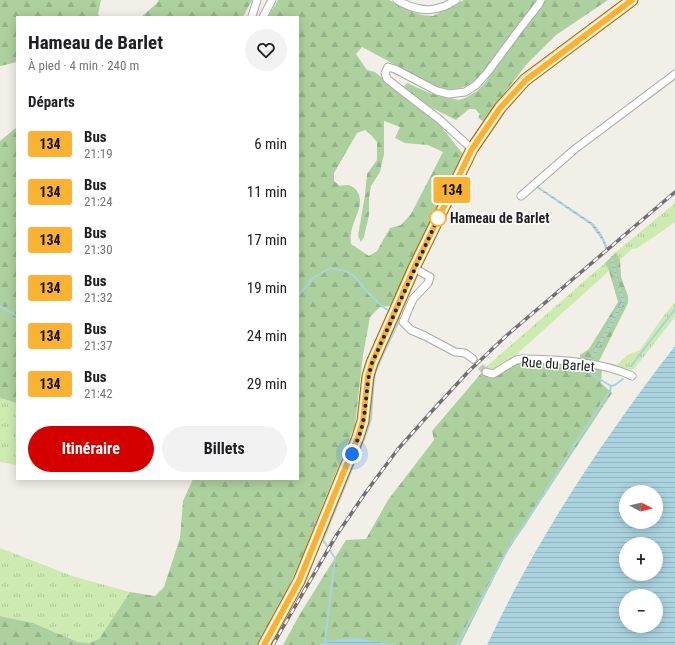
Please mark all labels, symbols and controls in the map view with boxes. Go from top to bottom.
button: heart [245,29,287,71]
text: Hameau de Barlet [28,31,163,54]
text: À pied · 4 min · 240 m [28,58,139,73]
text: Départs [28,93,75,111]
text: Bus [84,128,107,146]
text: 6 min [254,135,287,153]
text: 134 [39,136,61,152]
text: 21:19 [84,146,113,161]
text: Bus [84,176,107,194]
line badge: 134 [429,177,475,203]
text: 134 [441,182,463,198]
text: 11 min [247,183,287,201]
text: 134 [39,184,61,200]
text: 21:24 [84,194,113,209]
marker: Hameau de Barlet [429,209,447,227]
place label: Hameau de Barlet [450,210,549,226]
text: Bus [84,224,107,242]
text: 17 min [247,231,287,249]
text: 134 [39,232,61,248]
text: 21:30 [84,242,113,257]
text: Bus [84,272,107,290]
text: 19 min [247,279,287,297]
text: 134 [39,280,61,296]
text: 21:32 [84,290,113,305]
text: Bus [84,320,107,338]
text: 24 min [247,327,287,345]
text: 134 [39,328,61,344]
text: 21:37 [84,338,113,353]
street label: Rue du Barlet [521,353,595,375]
text: Bus [84,368,107,386]
text: 29 min [247,375,287,393]
text: 134 [39,376,61,392]
text: 21:42 [84,386,113,401]
button: Itinéraire [28,426,154,472]
button: Billets [162,426,287,472]
your location [342,444,362,464]
north arrow [619,485,663,529]
map controls [619,485,663,633]
button: + [619,537,663,581]
button: − [619,589,663,633]

